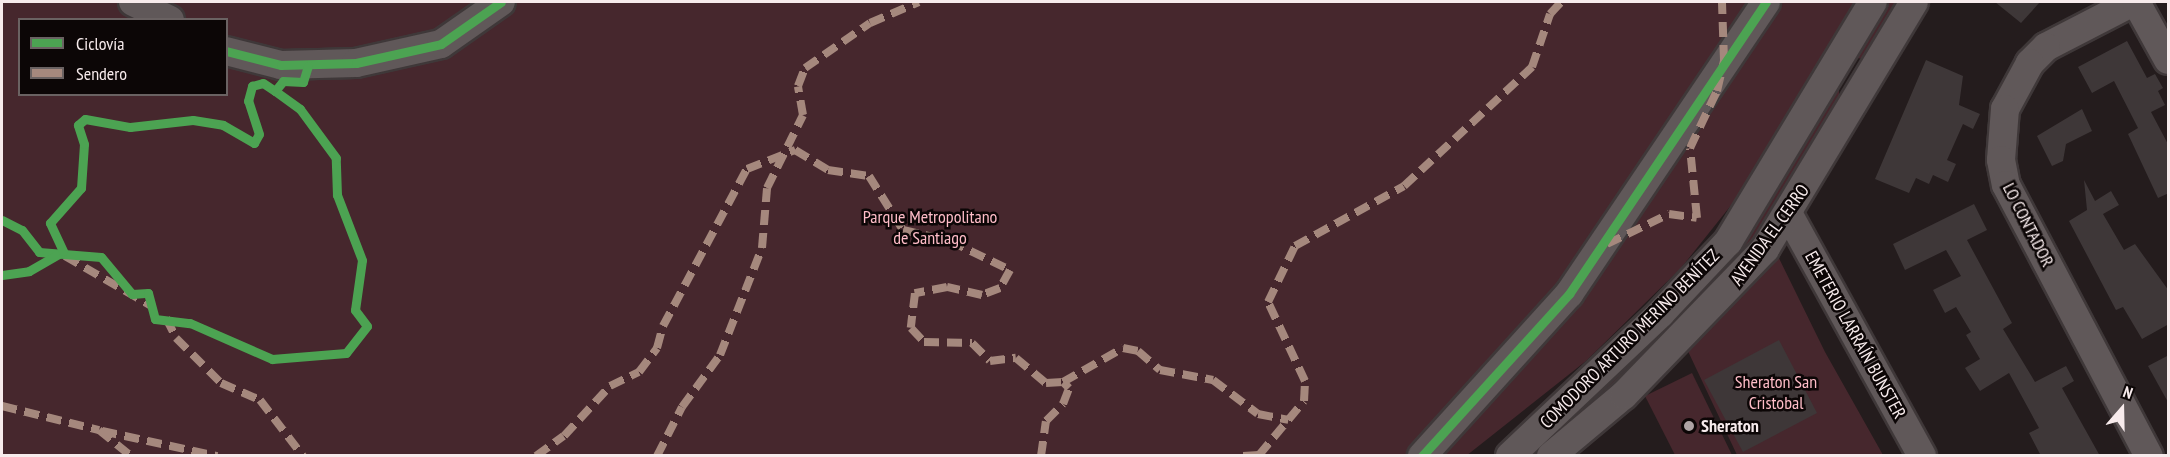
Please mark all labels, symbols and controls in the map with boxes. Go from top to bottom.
legend [18,18,228,96]
text: Ciclovía [76,32,124,55]
text: Sendero [76,62,127,85]
street label: AVENIDA EL CERRO [1726,180,1814,290]
street label: LO CONTADOR [1998,180,2058,270]
park label: Parque Metropolitano de Santiago [863,207,997,250]
street label: COMODORO ARTURO MERINO BENÍTEZ [1536,245,1724,433]
street label: EMETERIO LARRAÍN BUNSTER [1800,248,1910,422]
park label: Sheraton San Cristobal [1735,372,1817,415]
north arrow [2092,379,2152,439]
text: N [2121,381,2136,403]
place label: Sheraton [1701,415,1759,437]
marker: Sheraton [1682,419,1696,433]

